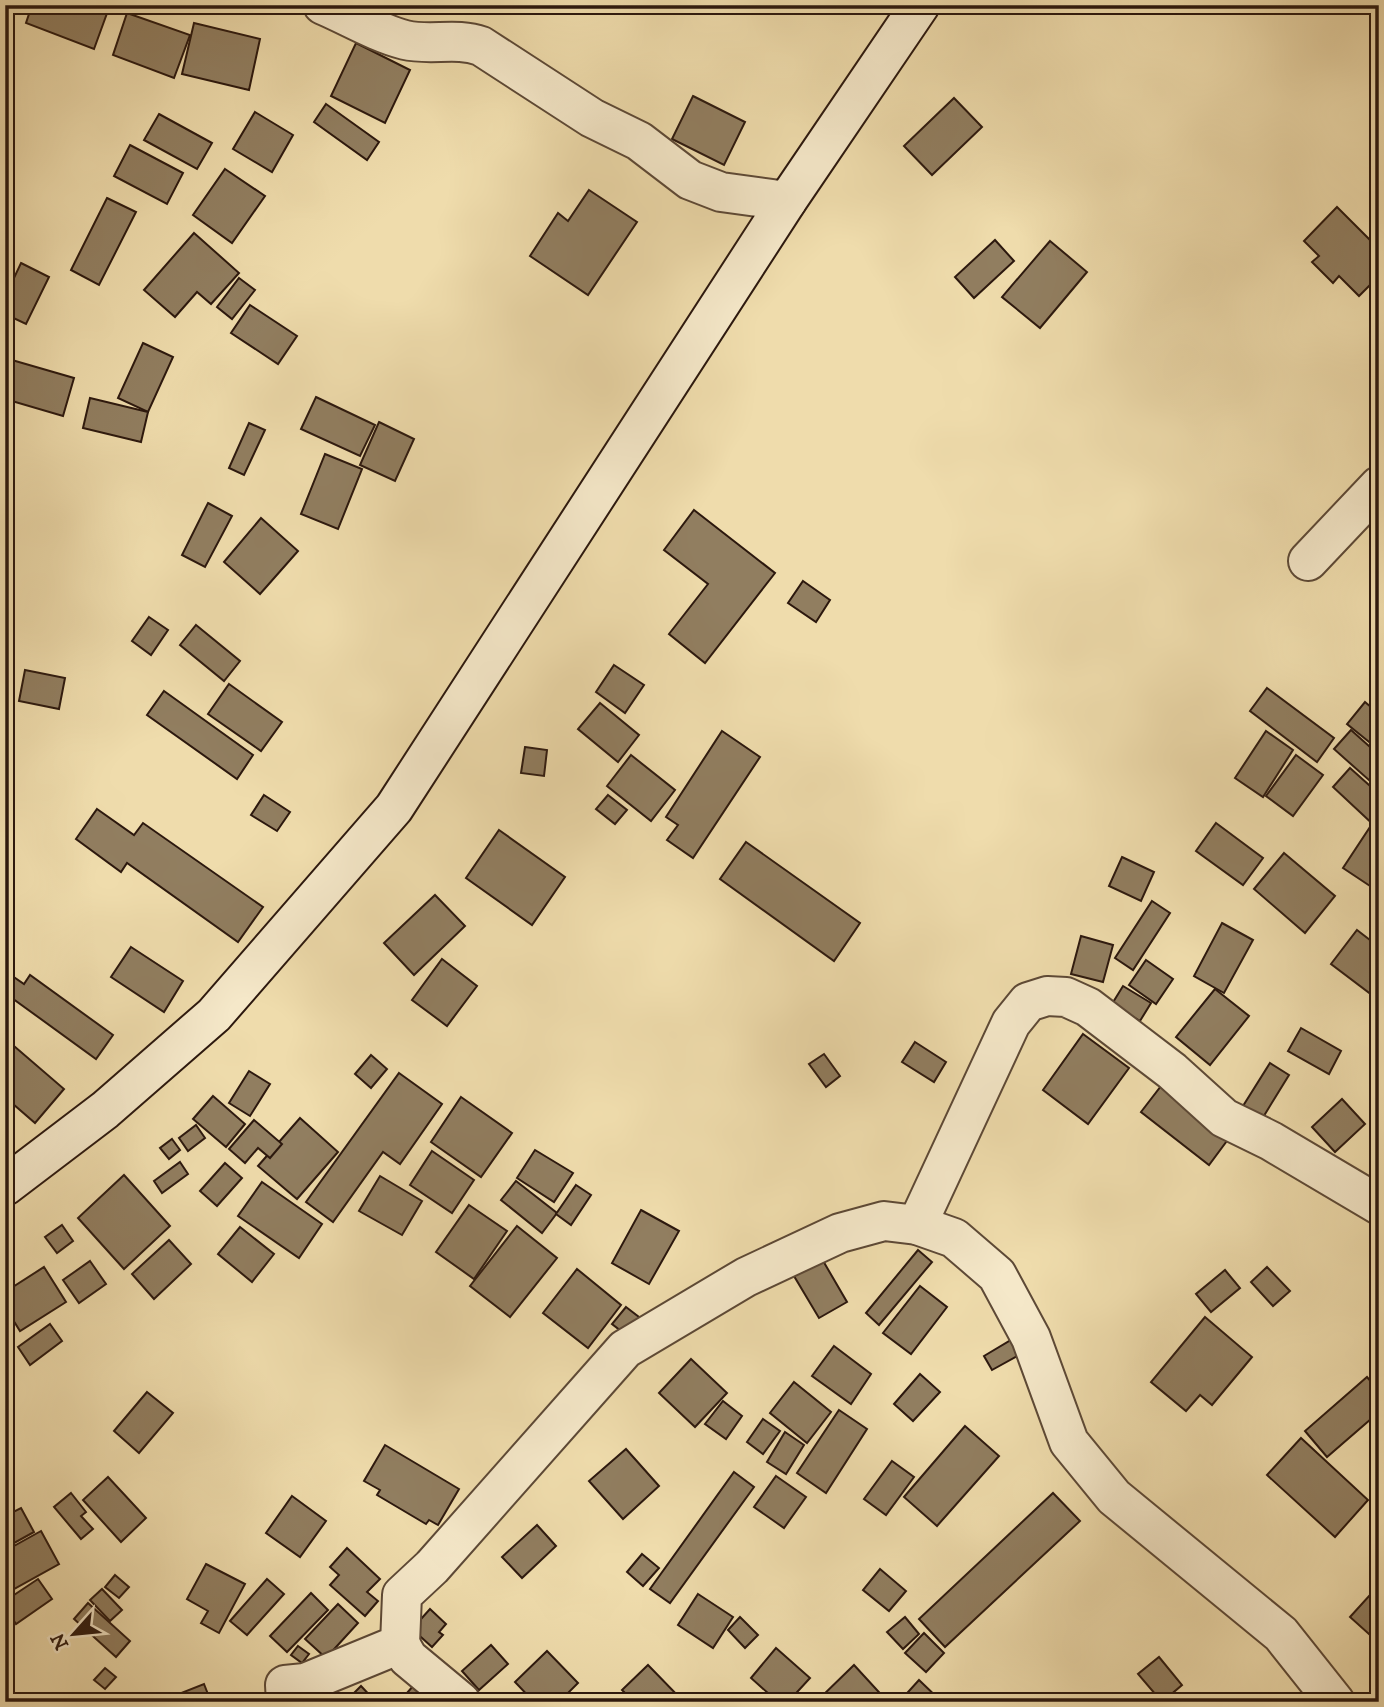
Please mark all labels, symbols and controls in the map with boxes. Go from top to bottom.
north arrow [38,1598,108,1668]
text: N [46,1629,74,1653]

